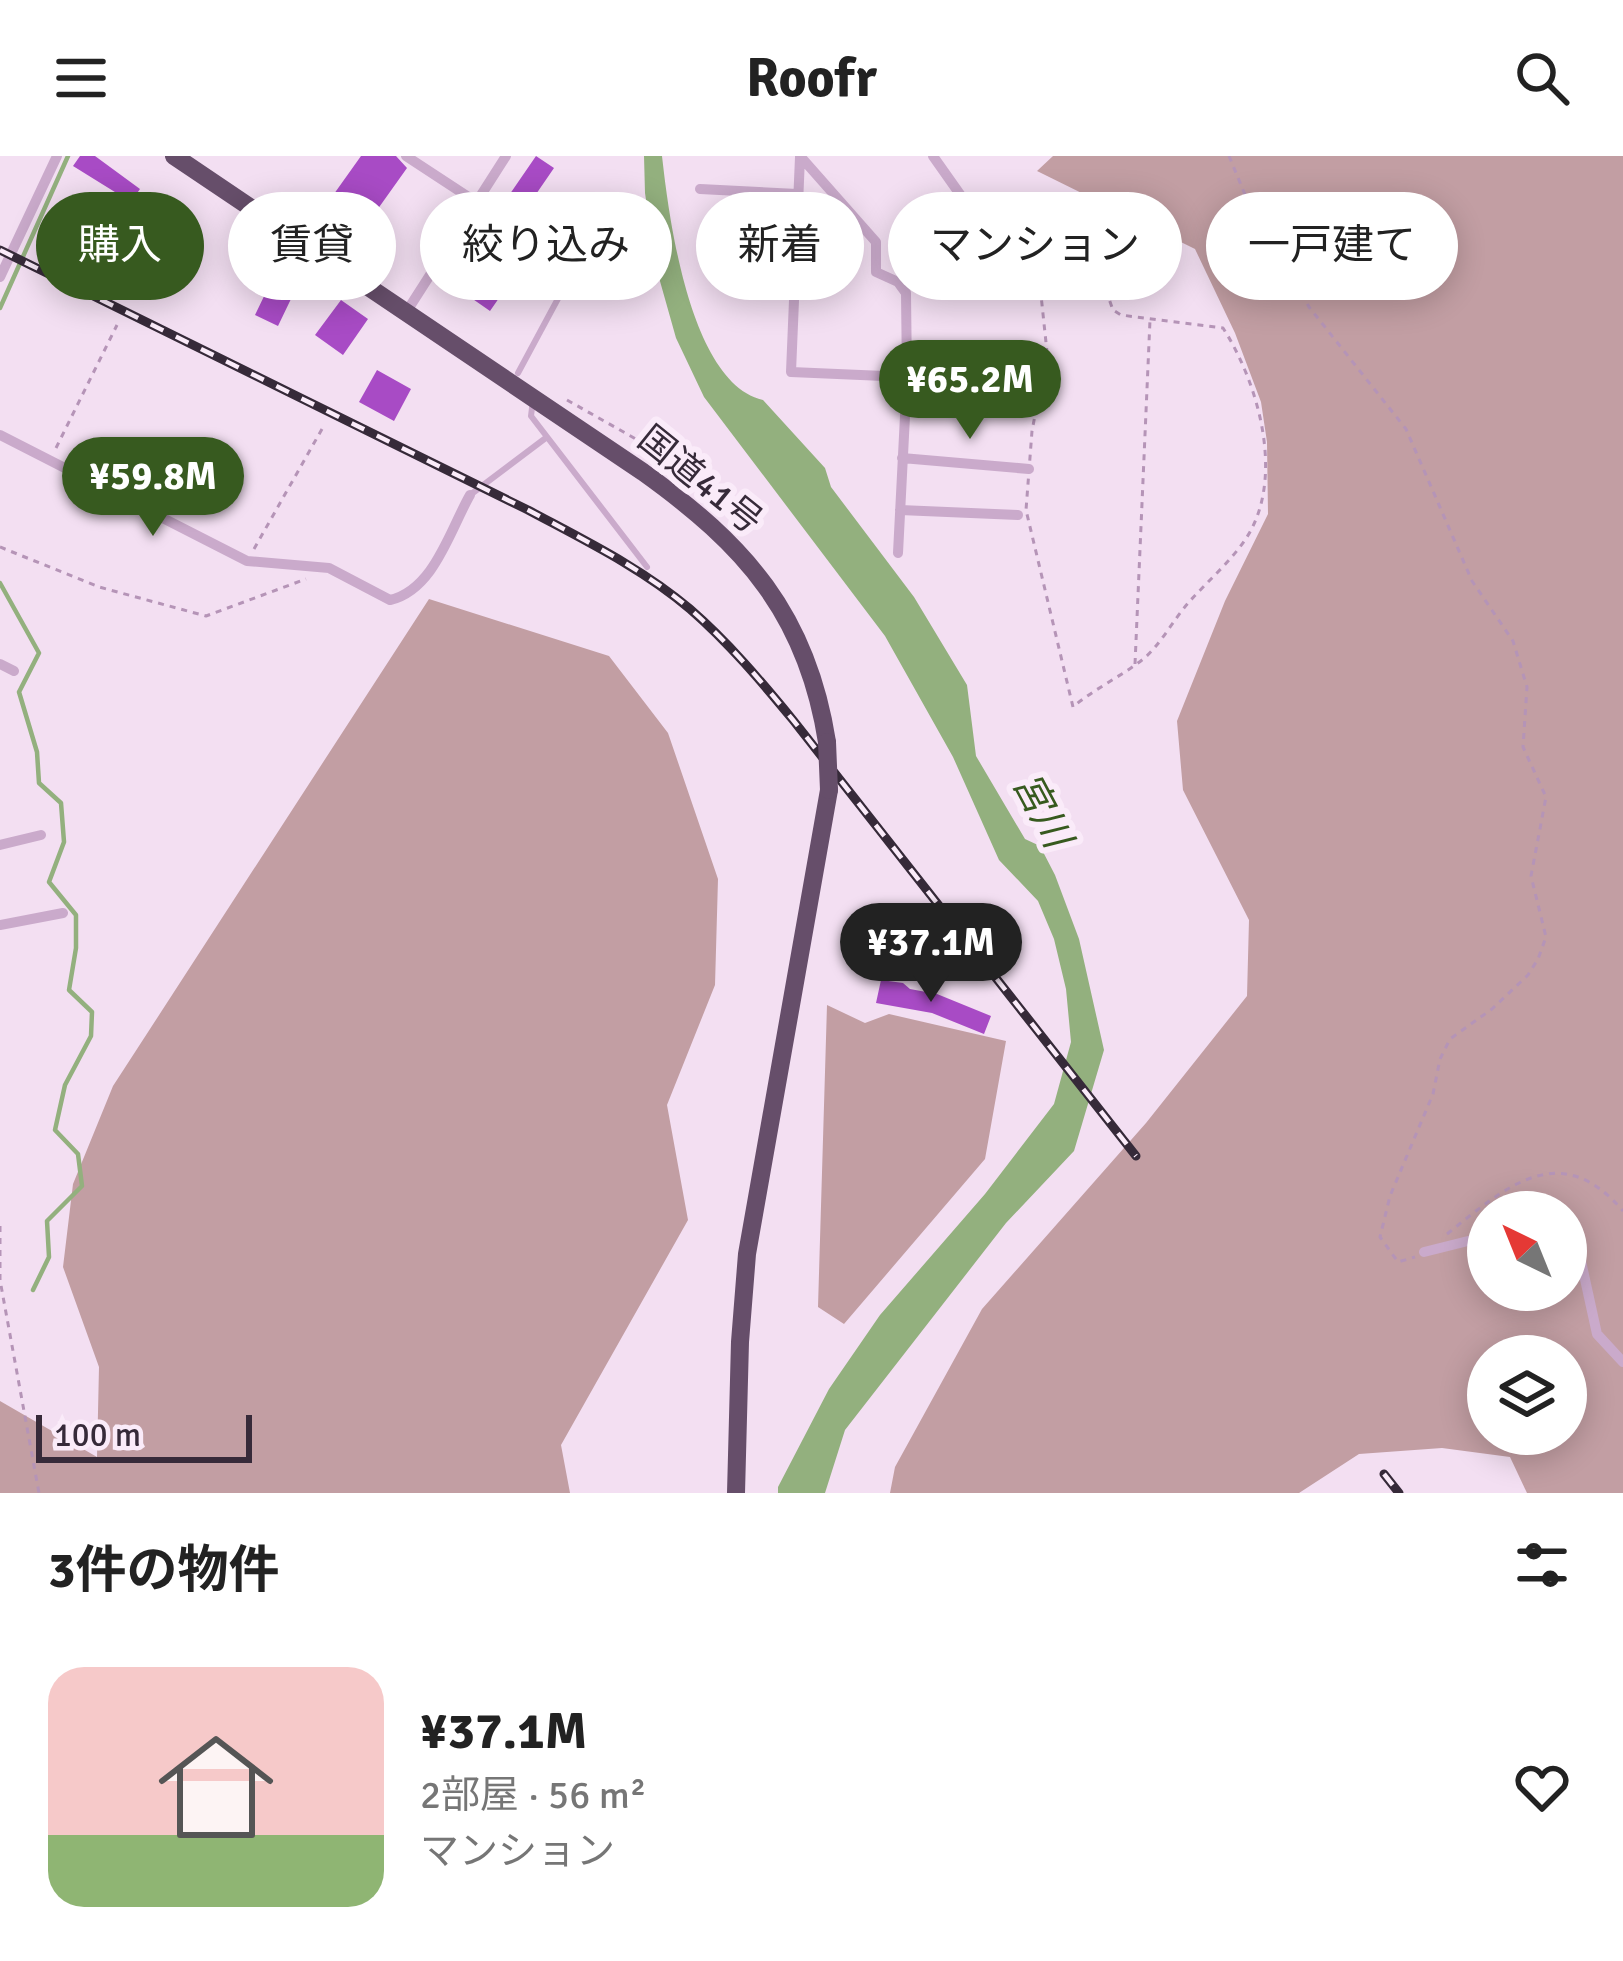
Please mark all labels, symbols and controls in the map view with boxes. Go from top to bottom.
icon: menu [48,45,114,111]
text: Roofr [746,45,877,112]
icon: search [1509,45,1575,111]
chip: 購入 [36,192,204,300]
chip: 賃貸 [228,192,396,300]
chip: 絞り込み [420,192,672,300]
chip: 新着 [696,192,864,300]
chip: マンション [888,192,1182,300]
chip: 一戸建て [1206,192,1458,300]
pin: ¥65.2M [872,340,1068,442]
text: ¥65.2M [906,355,1034,403]
street label: 国道41号 [629,416,771,544]
pin: ¥59.8M [55,437,251,539]
text: ¥59.8M [89,452,217,500]
water label: 宮川 [1002,764,1083,859]
pin: ¥37.1M [833,903,1029,1005]
text: ¥37.1M [867,918,995,966]
north arrow [1467,1191,1587,1311]
map controls [1467,1191,1587,1455]
button: layers [1467,1335,1587,1455]
scale bar [36,1409,252,1462]
text: 100 m [54,1415,141,1456]
icon: filters [1509,1532,1575,1598]
text: 3件の物件 [48,1539,280,1602]
text: ¥37.1M [420,1700,587,1763]
icon: home [144,1715,288,1859]
icon: heart [1509,1754,1575,1820]
text: 2部屋 · 56 m² [420,1771,646,1819]
text: マンション [420,1827,615,1875]

